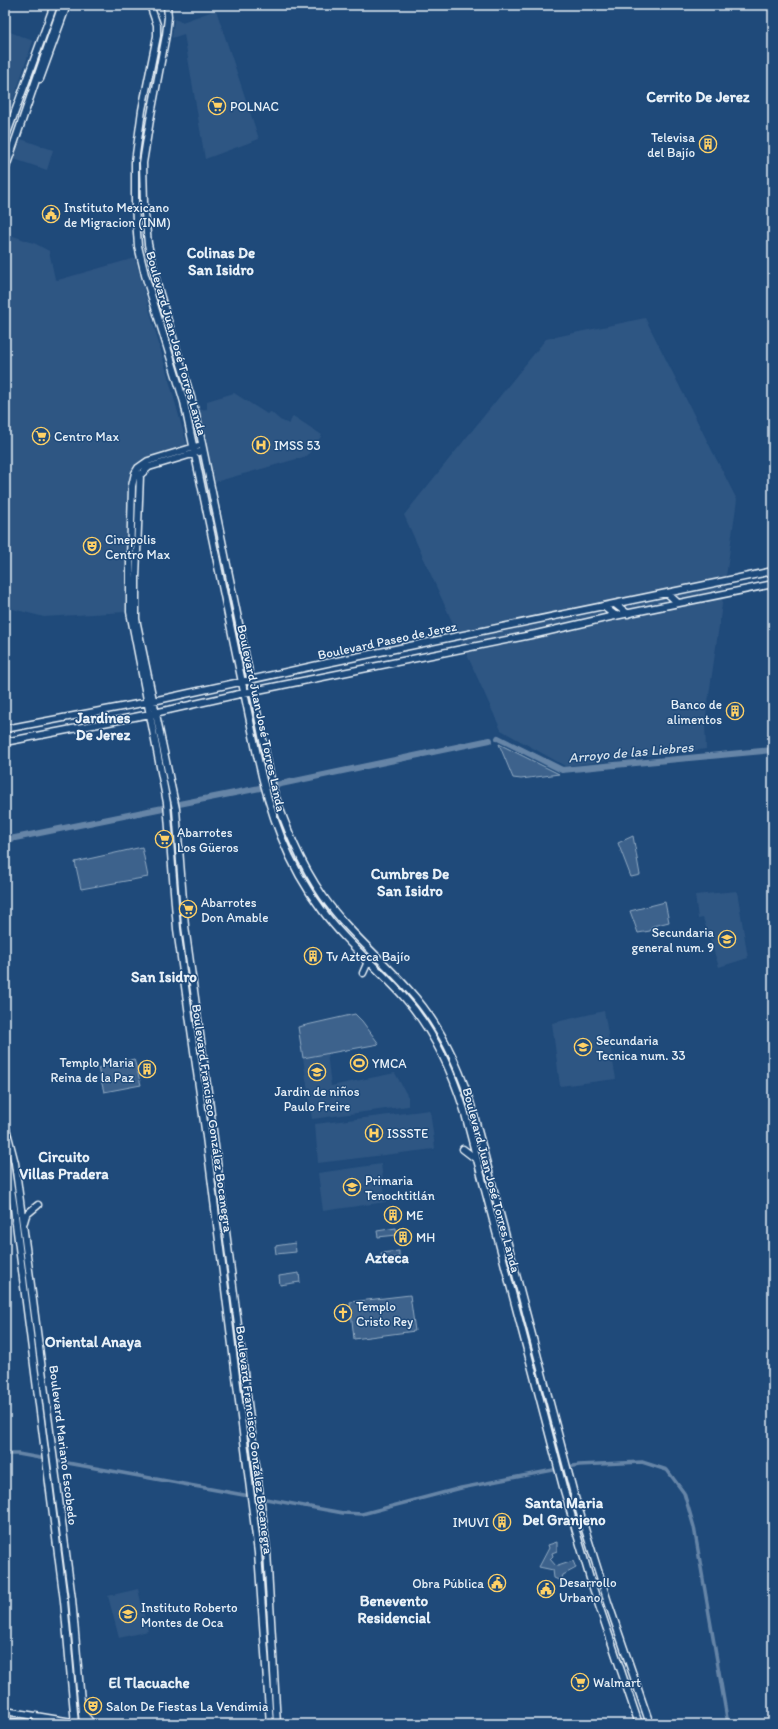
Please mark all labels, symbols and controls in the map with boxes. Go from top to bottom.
district label: Cerrito De Jerez [646,88,750,106]
supermarket icon: POLNAC [207,96,227,116]
place label: POLNAC [230,99,279,114]
place label: Televisa del Bajío [647,130,695,160]
building icon: Televisa del Bajío [698,134,718,154]
place label: Instituto Mexicano de Migracion (INM) [64,200,171,230]
public building icon: Instituto Mexicano de Migracion (INM) [41,204,61,224]
district label: Colinas De San Isidro [187,244,255,279]
street label: Boulevard Juan José Torres Landa [143,249,210,438]
supermarket icon: Centro Max [31,426,51,446]
place label: Centro Max [54,429,119,444]
hospital icon: IMSS 53 [251,435,271,455]
place label: IMSS 53 [274,438,321,453]
place label: Cinepolis Centro Max [105,532,170,562]
theatre icon: Cinepolis Centro Max [82,536,102,556]
street label: Boulevard Paseo de Jerez [316,618,458,663]
street label: Boulevard Juan José Torres Landa [234,623,289,814]
place label: Banco de alimentos [667,697,722,727]
building icon: Banco de alimentos [725,701,745,721]
district label: Jardines De Jerez [74,709,131,744]
water label: Arroyo de las Liebres [568,739,695,766]
place label: Abarrotes Los Güeros [177,825,239,855]
supermarket icon: Abarrotes Los Güeros [154,829,174,849]
district label: Cumbres De San Isidro [371,865,449,900]
place label: Abarrotes Don Amable [201,895,268,925]
supermarket icon: Abarrotes Don Amable [178,899,198,919]
place label: Secundaria general num. 9 [632,925,715,955]
school or university icon: Secundaria general num. 9 [717,929,737,949]
building icon: Tv Azteca Bajío [303,946,323,966]
place label: Tv Azteca Bajío [326,949,410,964]
district label: San Isidro [131,968,197,986]
street label: Boulevard Francisco González Bocanegra [189,1003,236,1233]
place label: Secundaria Tecnica num. 33 [596,1033,686,1063]
school or university icon: Secundaria Tecnica num. 33 [573,1037,593,1057]
sports icon: YMCA [349,1053,369,1073]
place label: Templo Maria Reina de la Paz [50,1055,135,1085]
place label: YMCA [372,1056,407,1071]
building icon: Templo Maria Reina de la Paz [137,1059,157,1079]
school or university icon: Jardin de niños Paulo Freire [307,1062,327,1082]
place label: Jardin de niños Paulo Freire [274,1084,360,1114]
street label: Boulevard Juan José Torres Landa [460,1086,524,1275]
hospital icon: ISSSTE [364,1123,384,1143]
place label: ISSSTE [387,1126,428,1141]
district label: Circuito Villas Pradera [19,1148,109,1183]
place label: Primaria Tenochtitlán [365,1173,435,1203]
school or university icon: Primaria Tenochtitlán [342,1177,362,1197]
building icon: ME [383,1205,403,1225]
place label: ME [406,1208,423,1223]
building icon: MH [393,1227,413,1247]
place label: MH [416,1230,435,1245]
district label: Azteca [364,1249,409,1267]
place label: Templo Cristo Rey [356,1299,413,1329]
church icon: Templo Cristo Rey [333,1303,353,1323]
street label: Boulevard Francisco González Bocanegra [233,1325,276,1555]
district label: Oriental Anaya [45,1333,142,1352]
street label: Boulevard Mariano Escobedo [46,1364,81,1526]
district label: Santa Maria Del Granjeno [522,1494,606,1530]
building icon: IMUVI [492,1512,512,1532]
place label: IMUVI [453,1515,489,1530]
public building icon: Obra Pública [487,1573,507,1593]
place label: Desarrollo Urbano [559,1575,617,1605]
place label: Obra Pública [412,1576,484,1591]
public building icon: Desarrollo Urbano [536,1579,556,1599]
district label: Benevento Residencial [358,1592,431,1627]
place label: Instituto Roberto Montes de Oca [141,1600,238,1630]
school or university icon: Instituto Roberto Montes de Oca [118,1604,138,1624]
supermarket icon: Walmart [570,1672,590,1692]
district label: El Tlacuache [108,1674,190,1692]
place label: Walmart [593,1675,641,1690]
theatre icon: Salon De Fiestas La Vendimia [83,1696,103,1716]
place label: Salon De Fiestas La Vendimia [106,1699,269,1714]

